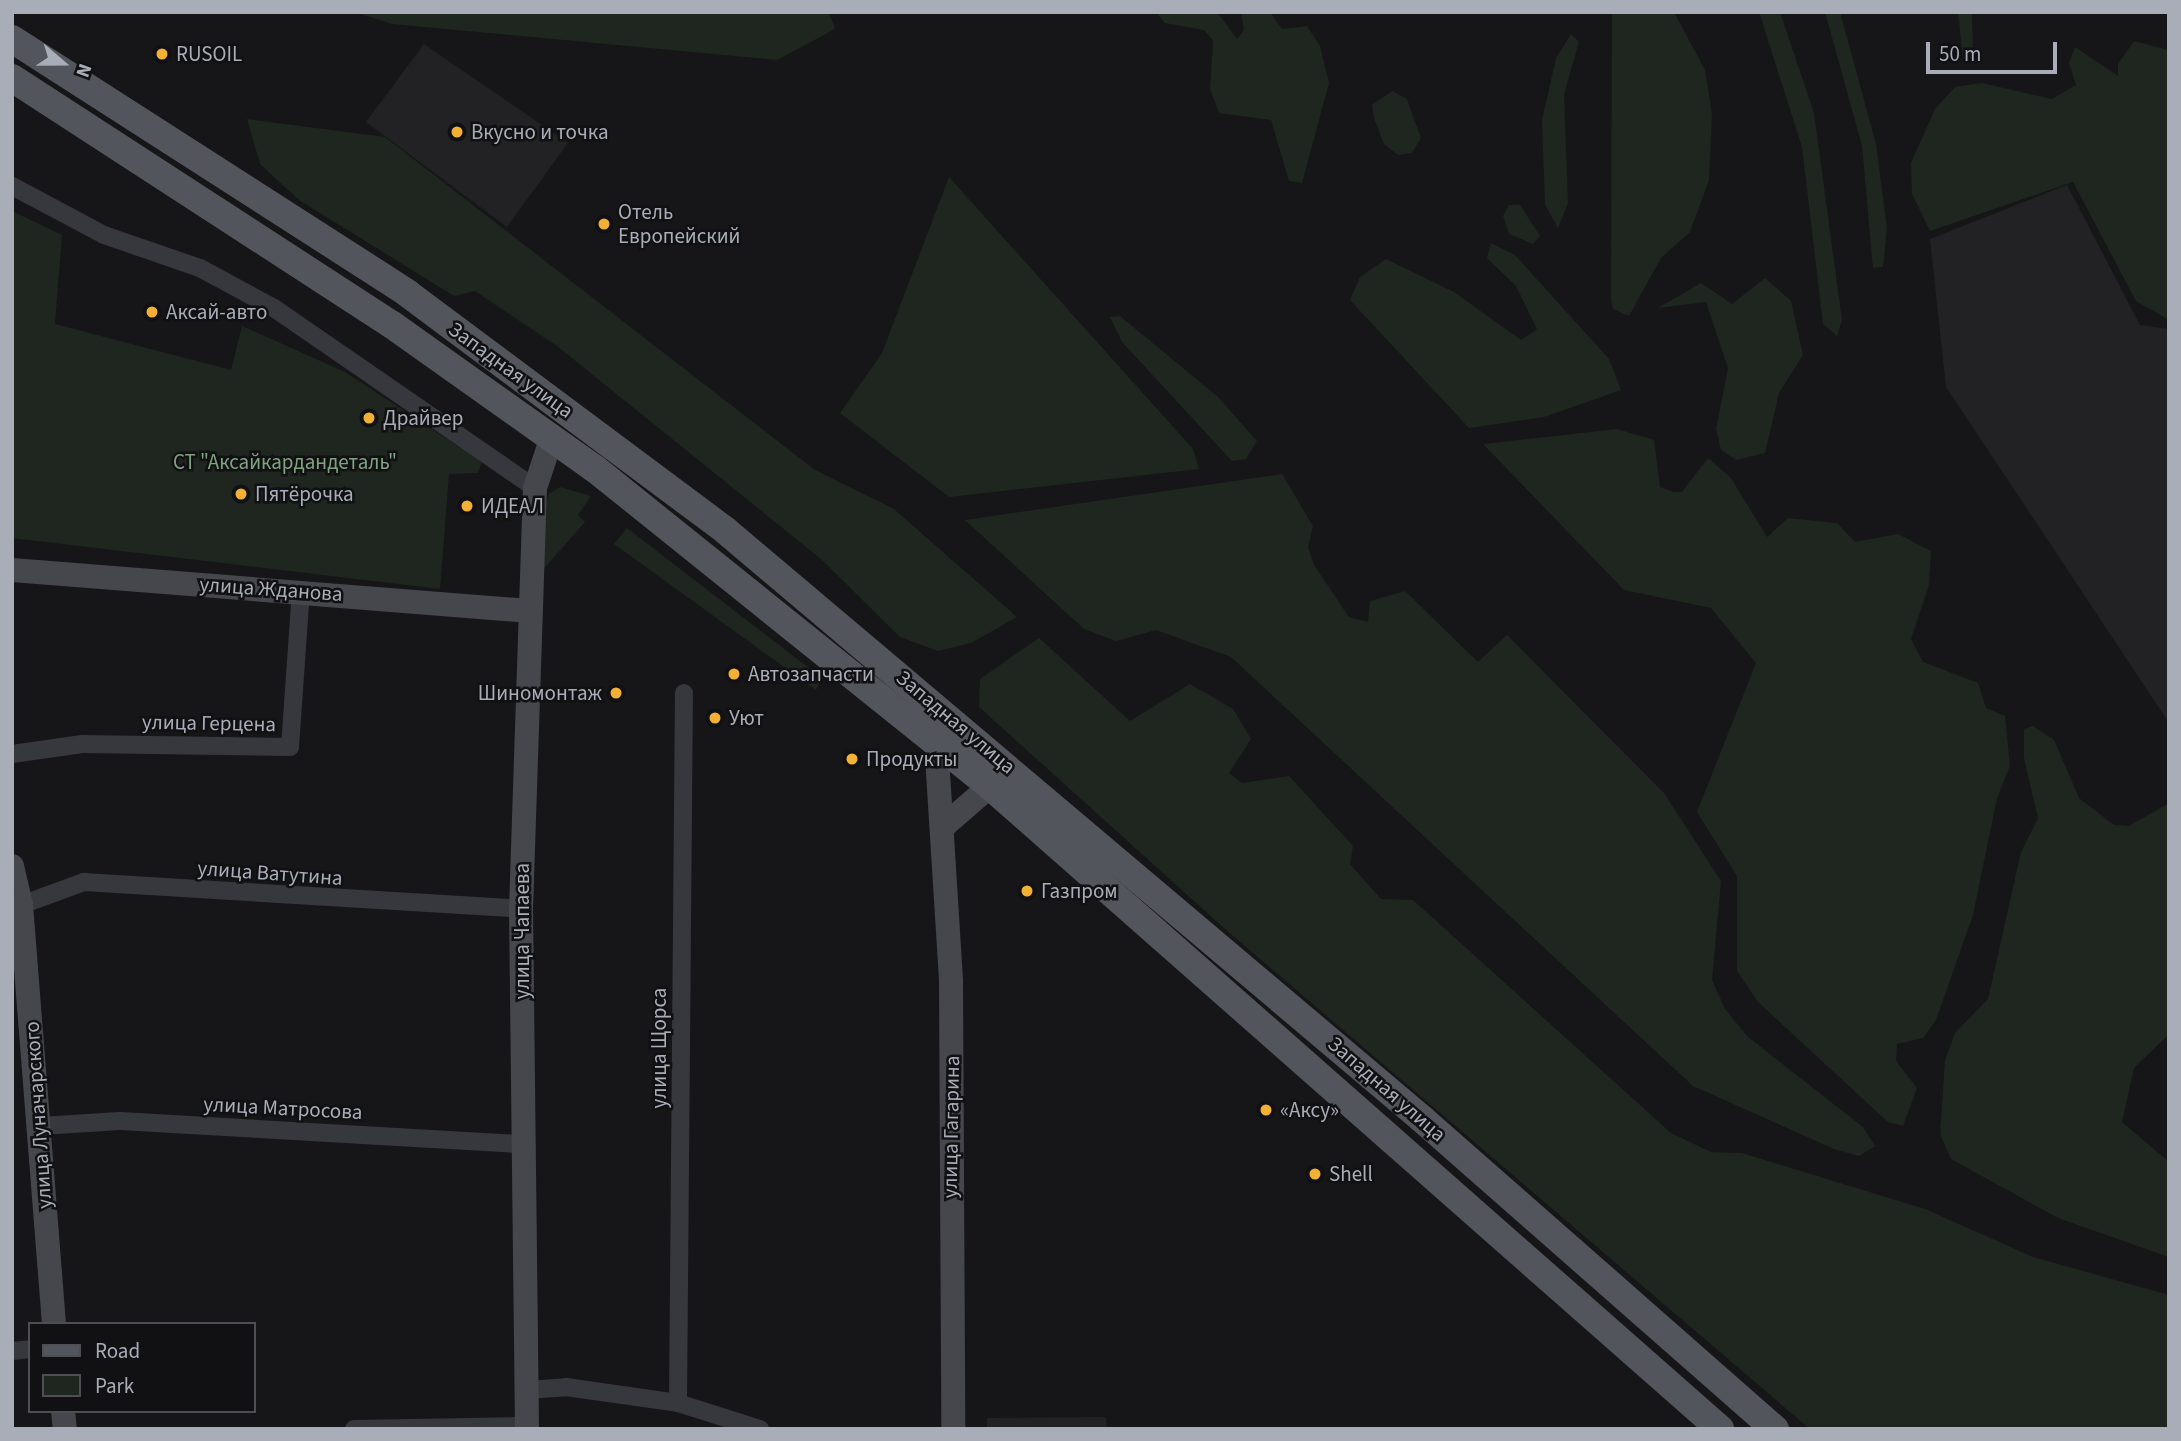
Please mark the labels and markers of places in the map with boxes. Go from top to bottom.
place label: RUSOIL [176,41,242,67]
marker: RUSOIL [154,46,170,62]
place label: Вкусно и точка [471,119,608,145]
marker: Вкусно и точка [449,124,465,140]
place label: Отель Европейский [618,199,740,249]
marker: Отель Европейский [596,216,612,232]
place label: Аксай-авто [166,299,267,325]
marker: Аксай-авто [144,304,160,320]
place label: Драйвер [383,405,463,431]
marker: Драйвер [361,410,377,426]
place label: Пятёрочка [255,481,354,507]
marker: Пятёрочка [233,486,249,502]
place label: ИДЕАЛ [481,493,544,519]
marker: ИДЕАЛ [459,498,475,514]
place label: Автозапчасти [748,661,874,687]
marker: Автозапчасти [726,666,742,682]
place label: Шиномонтаж [478,680,602,706]
marker: Шиномонтаж [608,685,624,701]
place label: Уют [729,705,764,731]
marker: Уют [707,710,723,726]
place label: Продукты [866,746,957,772]
marker: Продукты [844,751,860,767]
place label: Газпром [1041,878,1118,904]
marker: Газпром [1019,883,1035,899]
place label: «Аксу» [1280,1097,1339,1123]
marker: «Аксу» [1258,1102,1274,1118]
place label: Shell [1329,1161,1373,1187]
marker: Shell [1307,1166,1323,1182]

